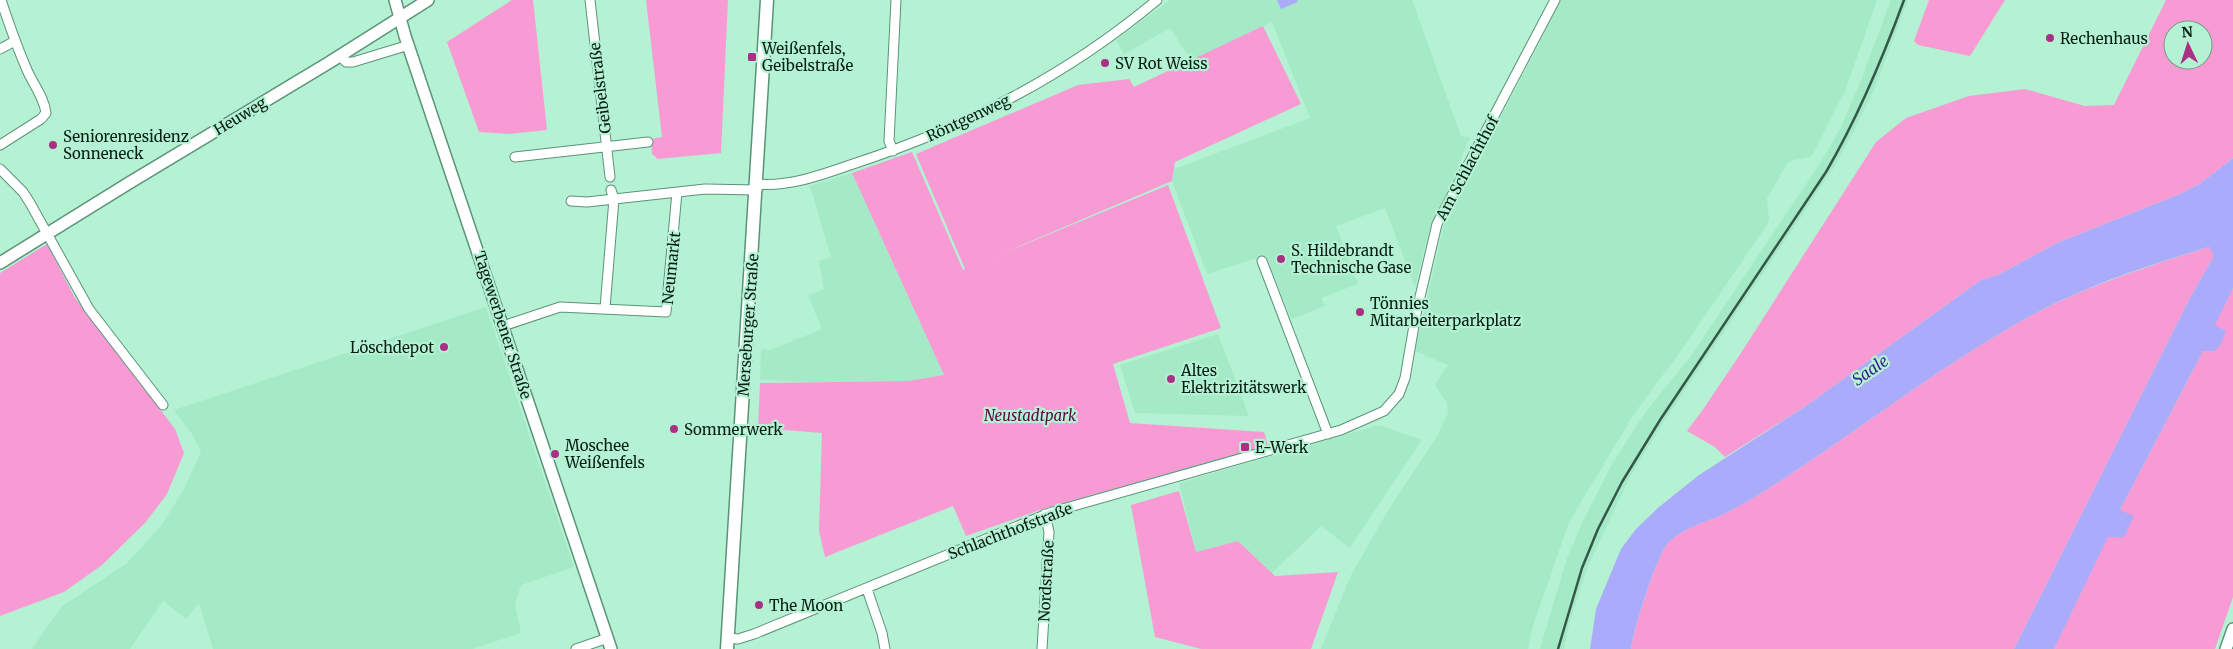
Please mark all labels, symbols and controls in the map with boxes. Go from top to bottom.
north arrow [2163,20,2213,70]
text: N [2181,23,2193,41]
place label: Rechenhaus [2060,29,2148,48]
marker: Rechenhaus [2044,32,2056,44]
place label: Weißenfels, Geibelstraße [761,39,853,75]
street label: Geibelstraße [585,41,615,134]
marker: Weißenfels, Geibelstraße [746,51,758,63]
place label: SV Rot Weiss [1115,54,1208,73]
marker: SV Rot Weiss [1099,57,1111,69]
street label: Röntgenweg [923,90,1013,146]
street label: Heuweg [210,93,270,139]
street label: Am Schlachthof [1431,112,1503,224]
place label: Seniorenresidenz Sonneneck [63,127,189,163]
marker: Seniorenresidenz Sonneneck [47,139,59,151]
street label: Neumarkt [658,230,684,305]
place label: S. Hildebrandt Technische Gase [1291,241,1412,277]
street label: Tagewerbener Straße [470,249,536,402]
street label: Merseburger Straße [734,253,762,397]
marker: S. Hildebrandt Technische Gase [1275,253,1287,265]
place label: Tönnies Mitarbeiterparkplatz [1370,294,1521,330]
marker: Tönnies Mitarbeiterparkplatz [1354,306,1366,318]
place label: Löschdepot [350,338,434,357]
marker: Löschdepot [438,341,450,353]
water label: Saale [1848,350,1892,390]
place label: Altes Elektrizitätswerk [1180,361,1307,397]
marker: Altes Elektrizitätswerk [1165,373,1177,385]
park label: Neustadtpark [984,406,1077,425]
place label: Sommerwerk [684,420,783,439]
marker: Sommerwerk [668,423,680,435]
place label: Moschee Weißenfels [564,436,645,472]
place label: E-Werk [1255,438,1309,457]
marker: E-Werk [1239,441,1251,453]
marker: Moschee Weißenfels [549,448,561,460]
street label: Schlachthofstraße [945,498,1075,563]
street label: Nordstraße [1034,540,1058,622]
place label: The Moon [769,596,843,615]
marker: The Moon [753,599,765,611]

